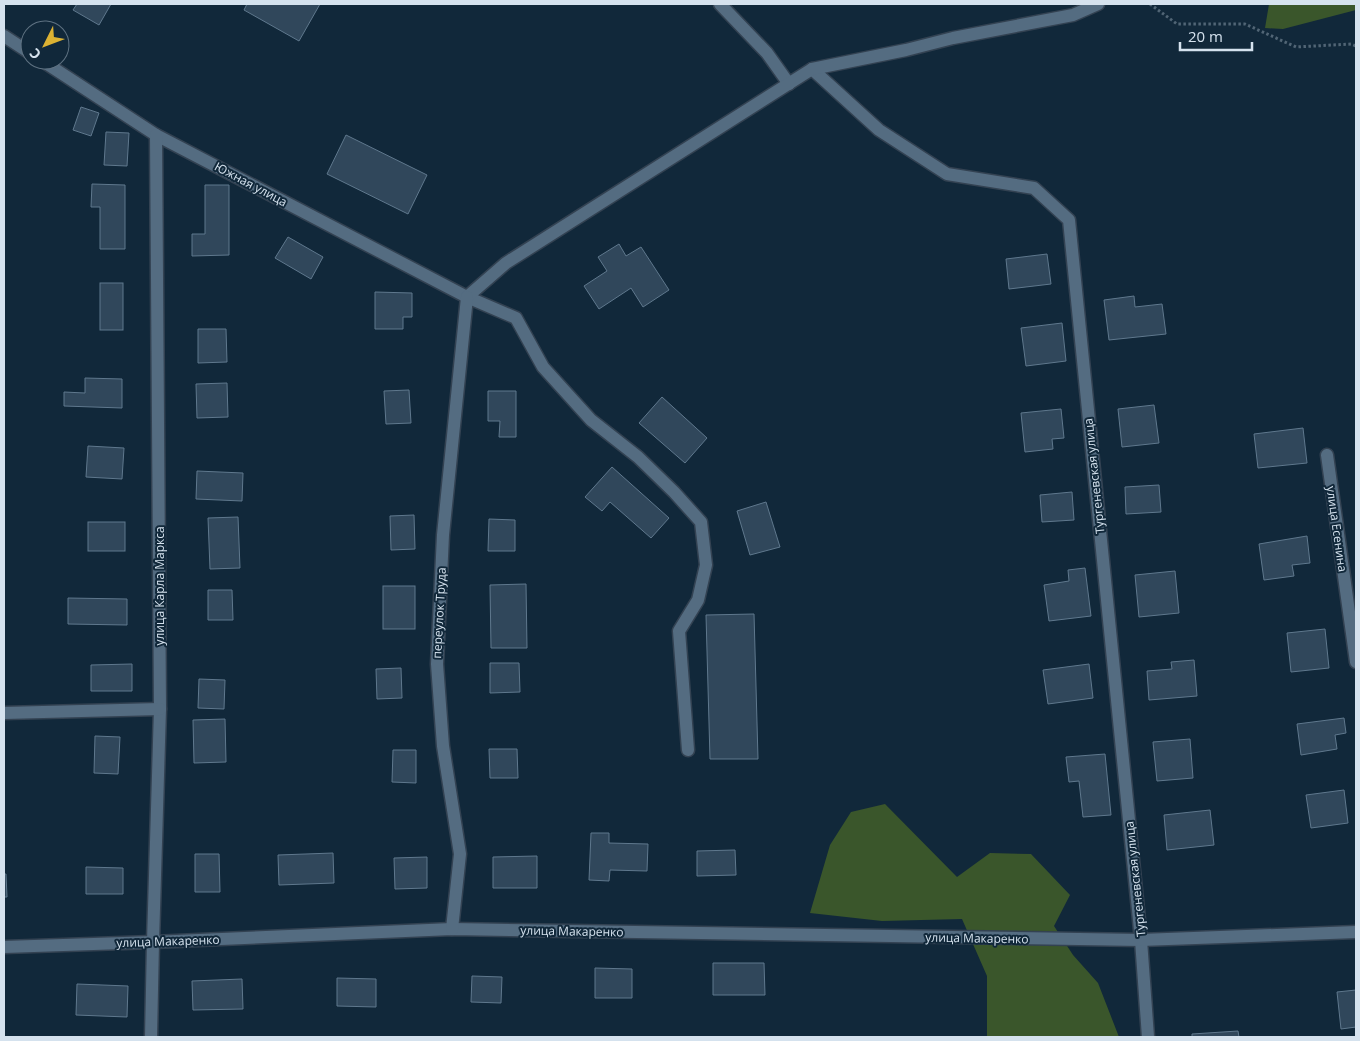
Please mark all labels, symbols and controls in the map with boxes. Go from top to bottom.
north arrow [20,20,70,70]
scale bar [1180,20,1252,52]
text: 20 m [1188,26,1223,46]
text: С [25,44,45,64]
street label: Южная улица [212,158,290,210]
street label: Тургеневская улица [1079,417,1109,535]
street label: улица Есенина [1323,485,1351,573]
street label: улица Карла Маркса [151,526,168,646]
street label: переулок Труда [428,567,450,659]
street label: Тургеневская улица [1120,820,1150,938]
street label: улица Макаренко [520,922,624,940]
street label: улица Макаренко [925,929,1029,947]
street label: улица Макаренко [116,931,220,951]

